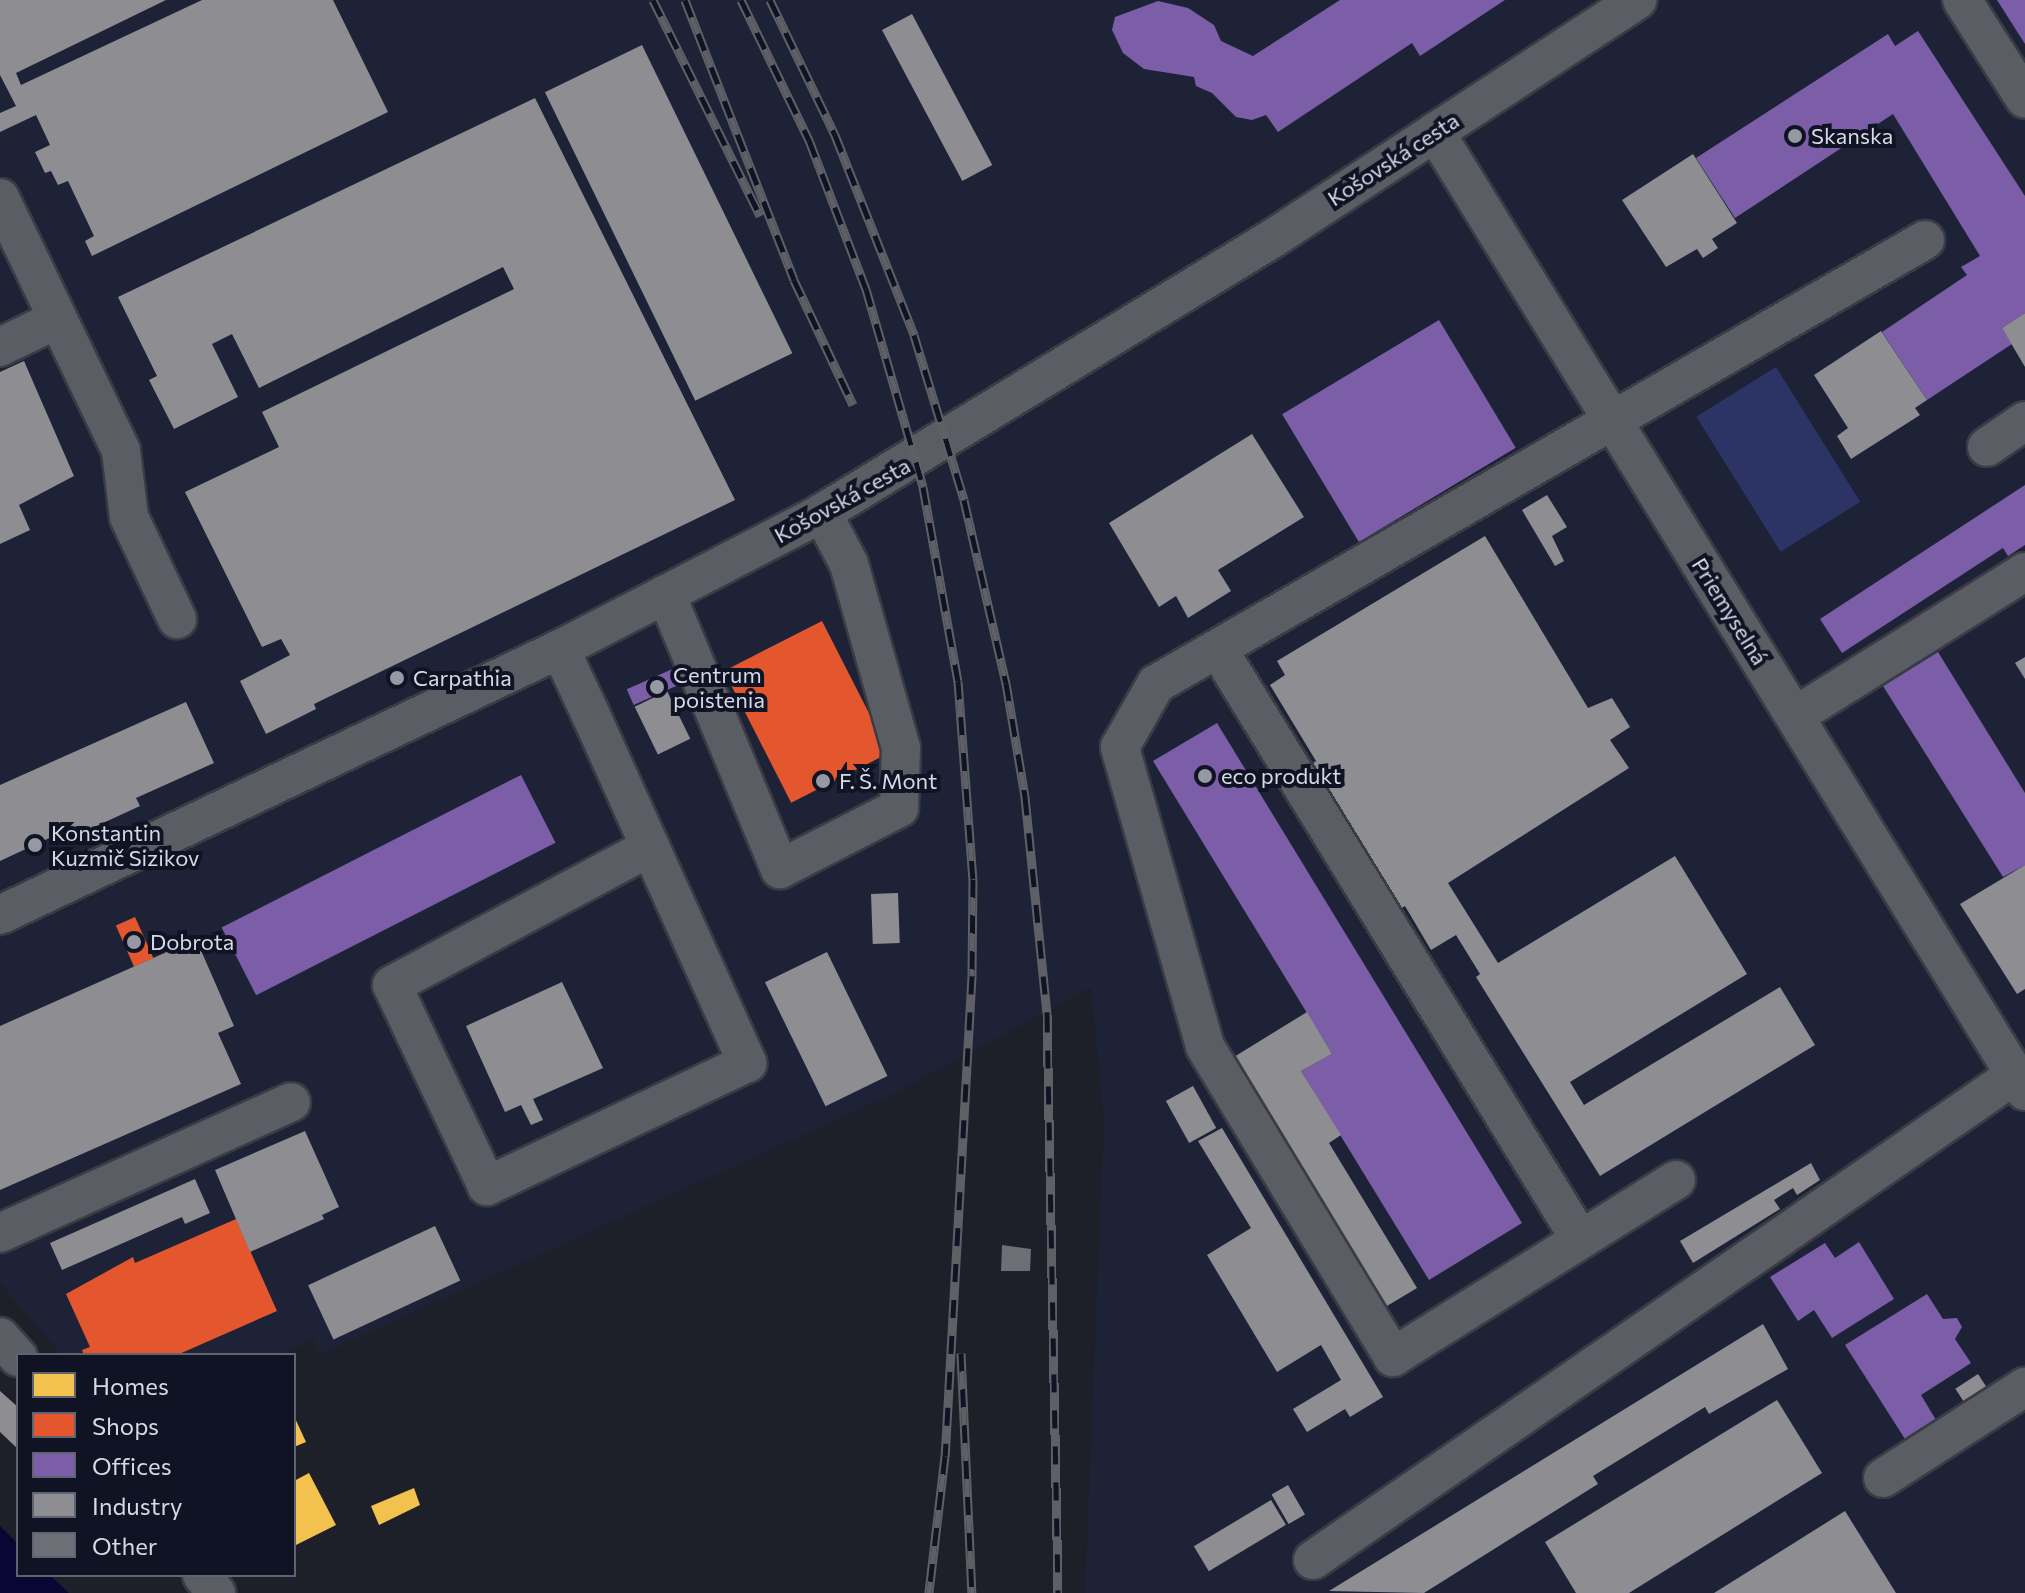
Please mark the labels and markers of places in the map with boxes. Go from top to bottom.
place label: Skanska [1811,123,1893,149]
marker: Skanska [1786,127,1804,145]
place label: Centrum poistenia [673,661,765,712]
place label: Carpathia [413,665,512,691]
marker: Carpathia [388,669,406,687]
marker: Centrum poistenia [648,678,666,696]
place label: eco produkt [1221,763,1341,789]
marker: eco produkt [1196,767,1214,785]
place label: F. Š. Mont [839,768,937,794]
marker: F. Š. Mont [814,772,832,790]
place label: Konstantin Kuzmič Sizikov [51,819,199,870]
marker: Konstantin Kuzmič Sizikov [26,836,44,854]
place label: Dobrota [150,929,234,955]
marker: Dobrota [125,933,143,951]

